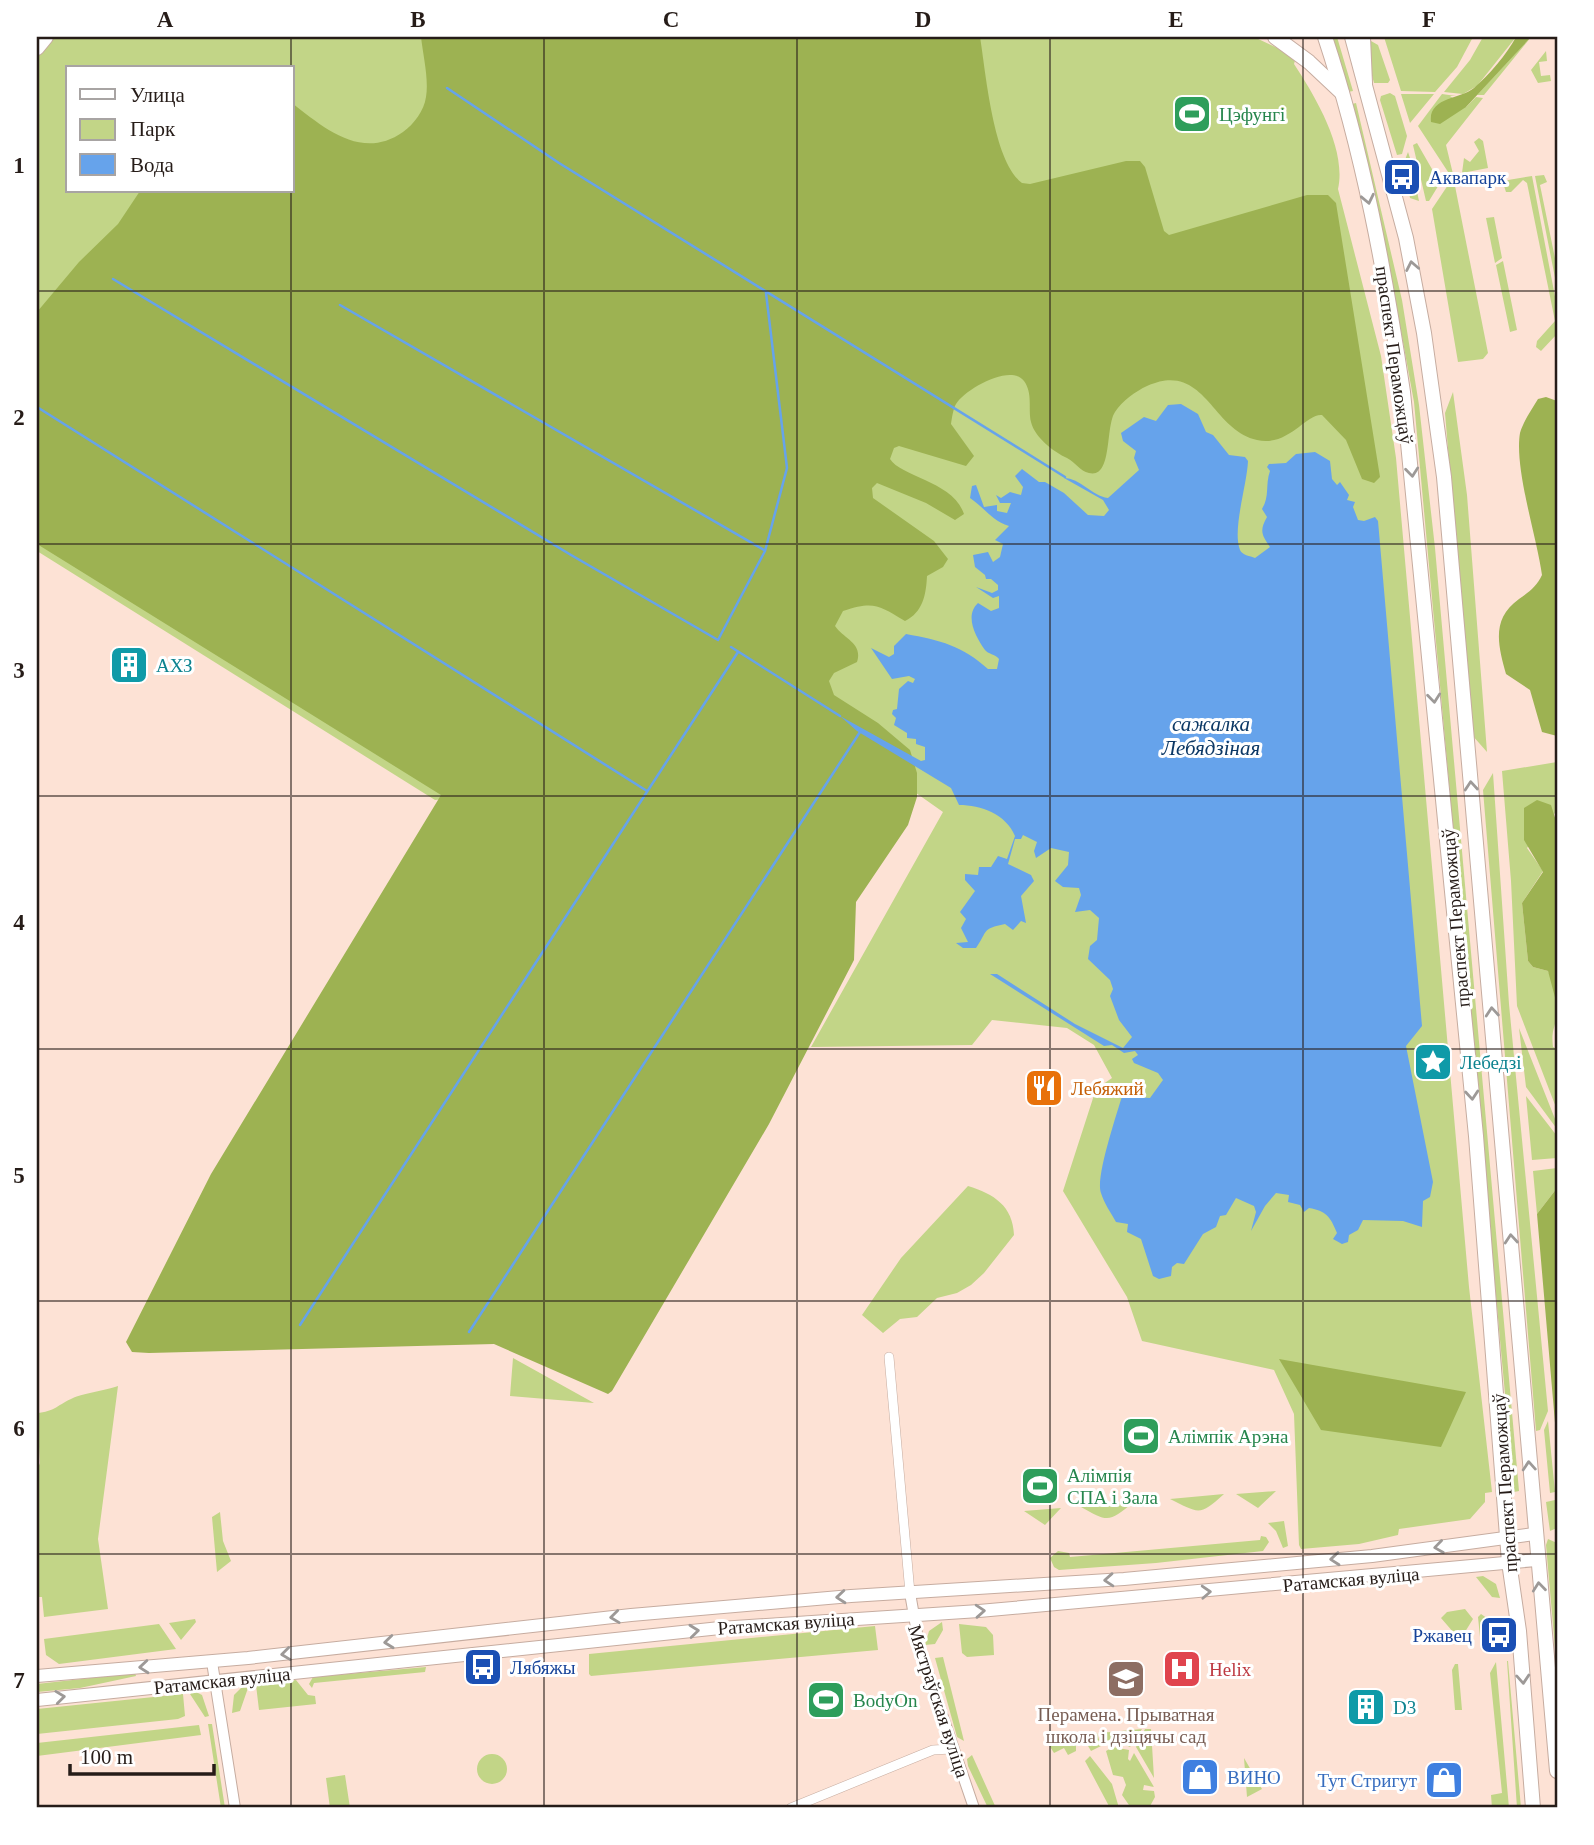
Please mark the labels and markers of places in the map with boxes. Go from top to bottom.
sports icon: Цэфунгі [1171,93,1213,135]
place label: Цэфунгі [1219,104,1285,125]
bus stop icon: Аквапарк [1381,156,1423,198]
place label: Аквапарк [1429,167,1507,188]
building icon: АХЗ [108,644,150,686]
place label: АХЗ [156,655,193,676]
place icon: Лебедзі [1412,1041,1454,1083]
place label: Лебедзі [1460,1052,1521,1073]
restaurant icon: Лебяжий [1023,1067,1065,1109]
place label: Лебяжий [1071,1078,1144,1099]
sports icon: Алімпік Арэна [1120,1415,1162,1457]
place label: Алімпік Арэна [1168,1426,1289,1447]
sports icon: Алімпія СПА і Зала [1019,1465,1061,1507]
place label: Алімпія СПА і Зала [1067,1465,1158,1508]
bus stop icon: Ржавец [1478,1614,1520,1656]
place label: Ржавец [1412,1625,1472,1646]
bus stop icon: Лябяжы [462,1646,504,1688]
hospital icon: Helix [1161,1648,1203,1690]
place label: Лябяжы [510,1657,576,1678]
school or university icon: Перамена. Прыватная школа і дзіцячы сад [1105,1658,1147,1700]
place label: Helix [1209,1659,1252,1680]
sports icon: BodyOn [805,1679,847,1721]
building icon: D3 [1345,1686,1387,1728]
place label: BodyOn [853,1690,918,1711]
place label: D3 [1393,1697,1416,1718]
place label: Перамена. Прыватная школа і дзіцячы сад [1038,1704,1215,1747]
shop icon: ВИНО [1179,1756,1221,1798]
shop icon: Тут Стригут [1423,1759,1465,1801]
place label: ВИНО [1227,1767,1281,1788]
place label: Тут Стригут [1318,1770,1418,1791]

